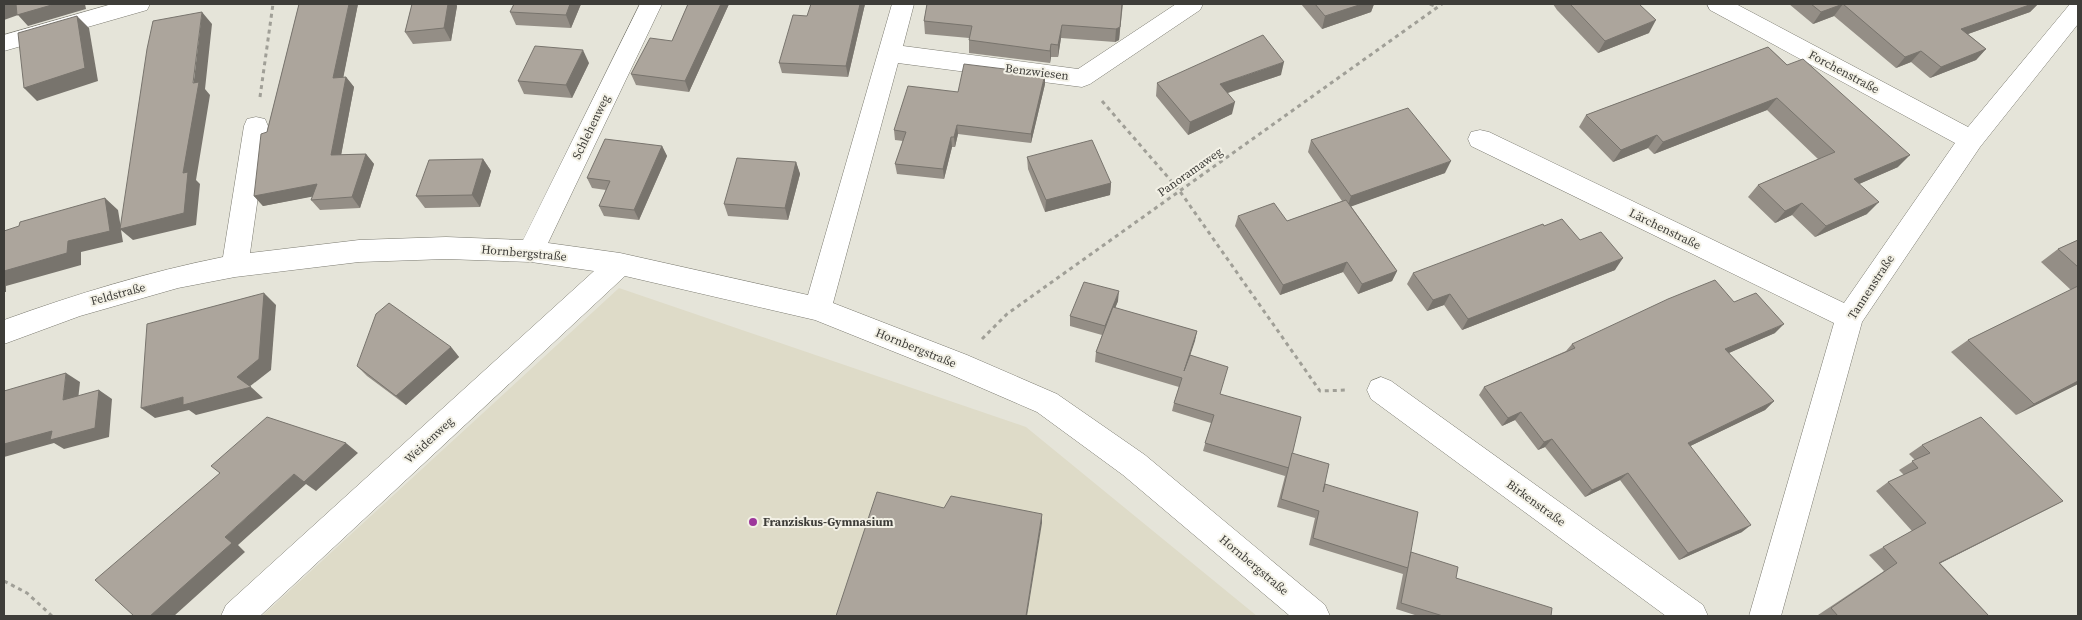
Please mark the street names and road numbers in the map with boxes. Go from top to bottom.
street label: Forchenstraße [1806,47,1882,97]
street label: Benzwiesen [1004,60,1070,84]
street label: Schlehenweg [568,92,614,162]
street label: Panoramaweg [1154,144,1226,200]
street label: Lärchenstraße [1626,205,1704,253]
street label: Hornbergstraße [481,241,567,265]
street label: Tannenstraße [1844,252,1898,322]
street label: Feldstraße [89,279,147,309]
street label: Hornbergstraße [873,325,959,371]
street label: Weidenweg [401,413,457,467]
street label: Birkenstraße [1503,476,1569,530]
street label: Hornbergstraße [1216,531,1292,599]

